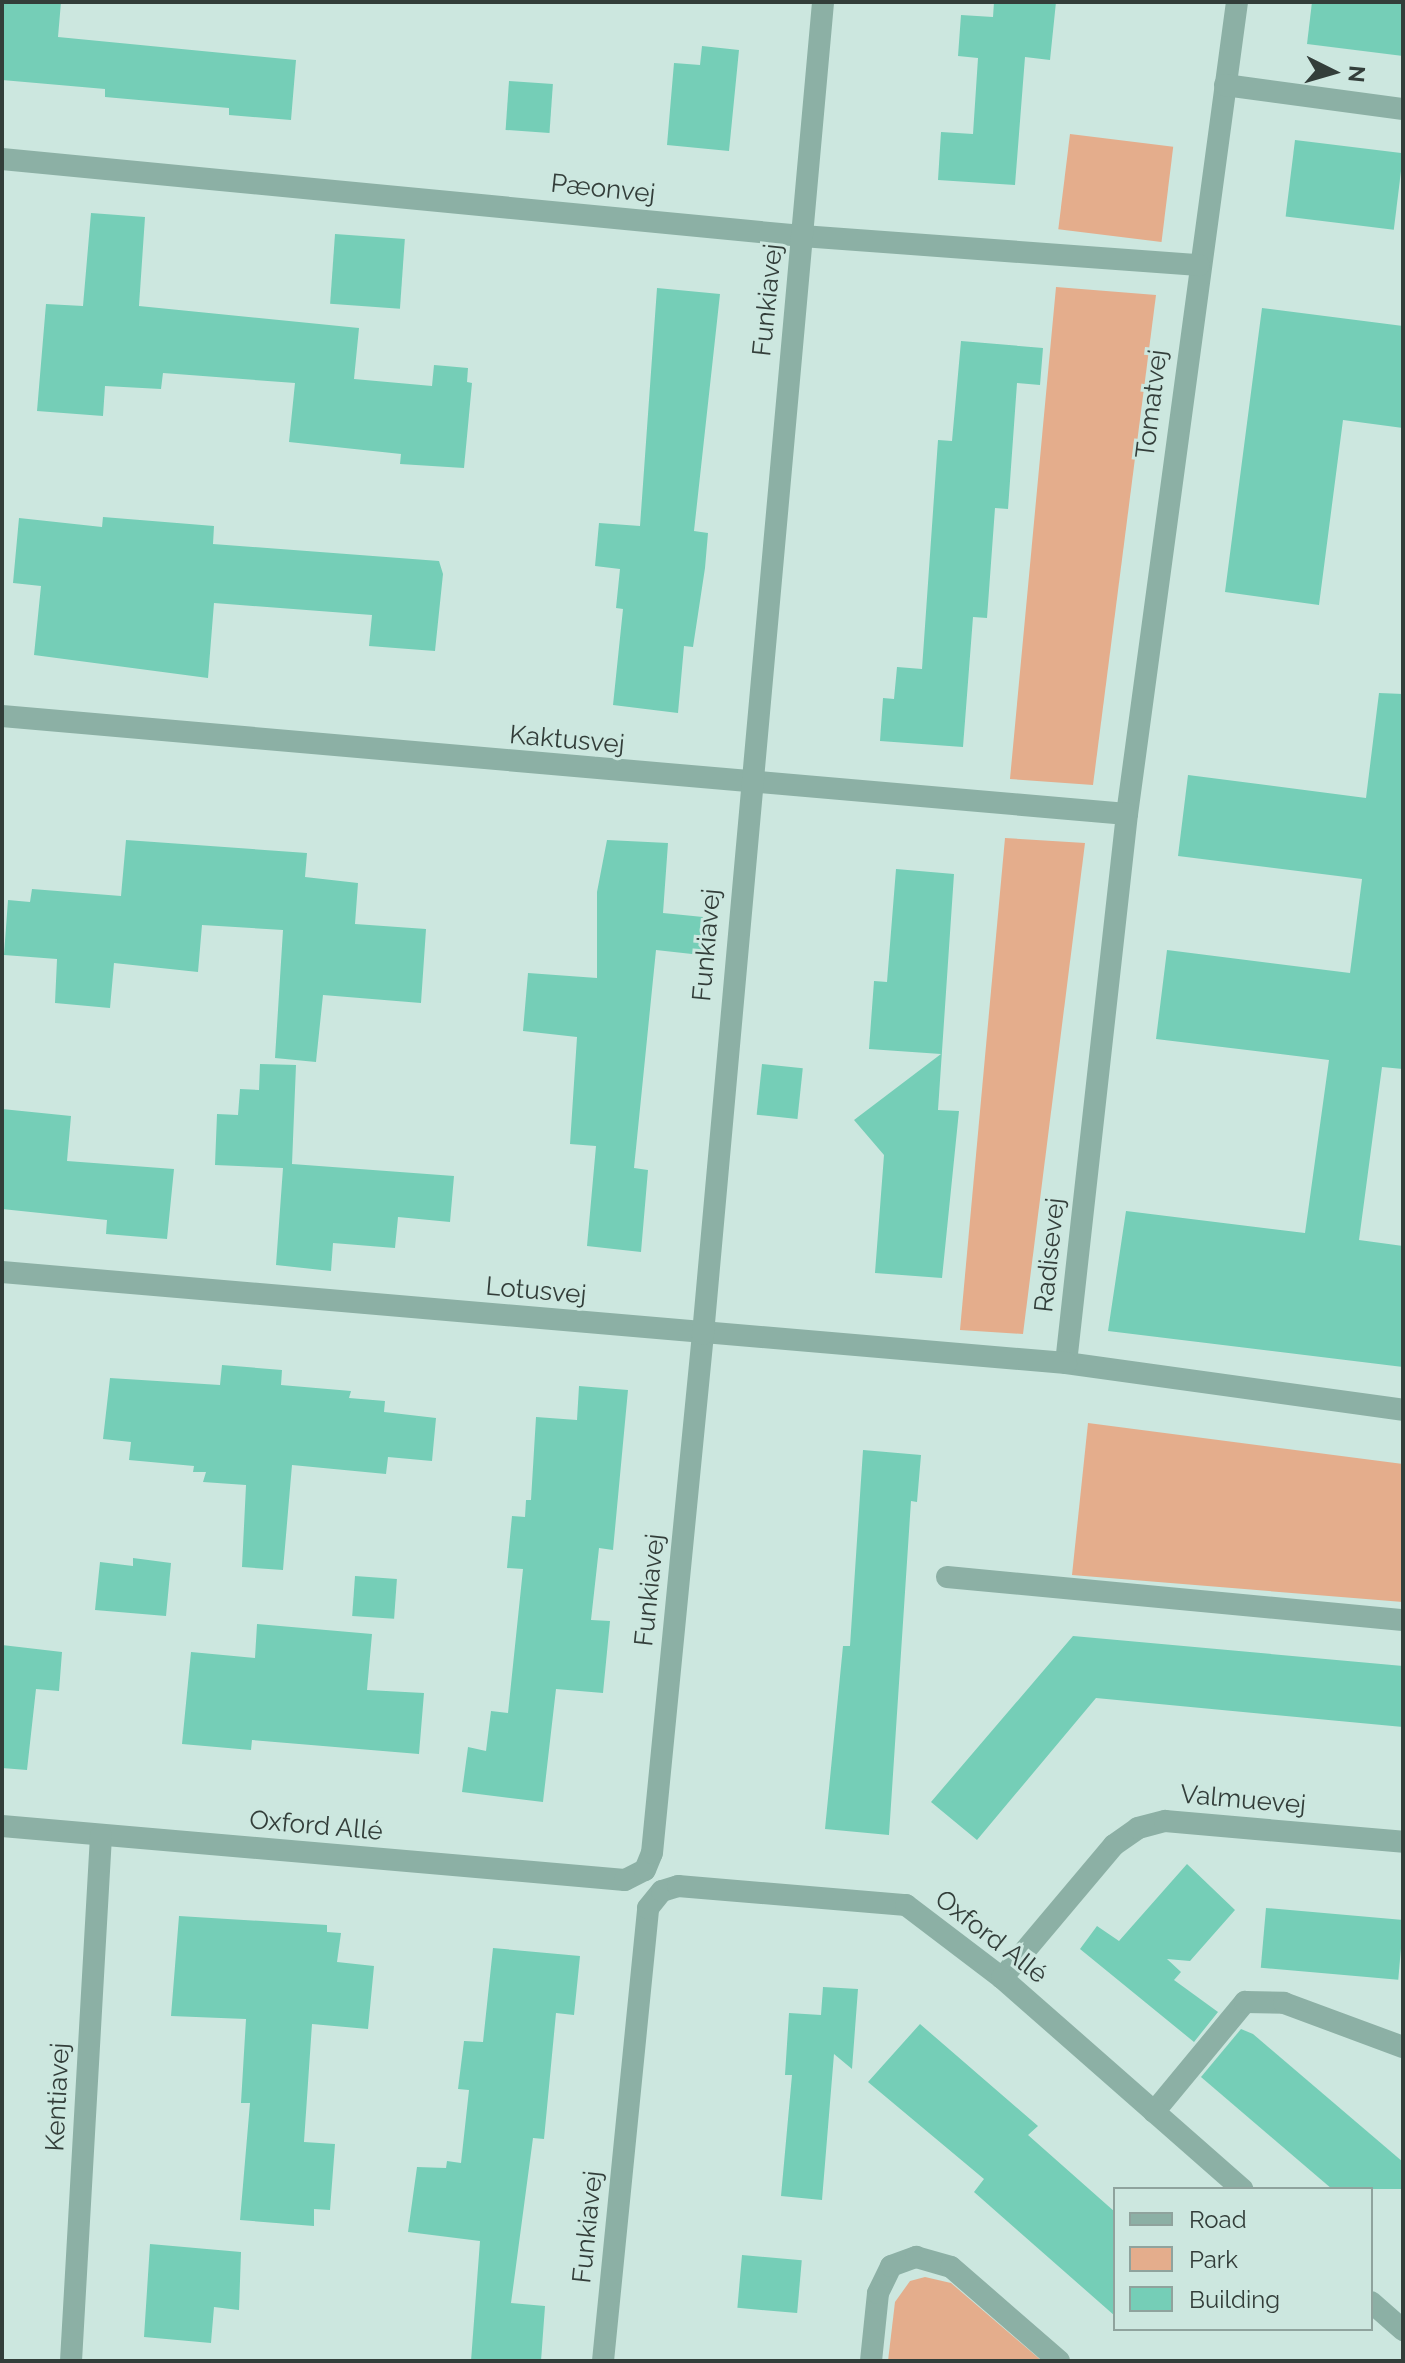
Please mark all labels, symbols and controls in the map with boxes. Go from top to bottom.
north arrow [1293,32,1373,112]
text: N [1343,65,1371,84]
street label: Pæonvej [549,168,657,210]
street label: Funkiavej [747,242,789,358]
street label: Tomatvej [1130,348,1174,460]
street label: Kaktusvej [508,719,626,761]
street label: Funkiavej [687,887,727,1003]
street label: Radisevej [1028,1196,1072,1314]
street label: Lotusvej [484,1271,588,1311]
street label: Funkiavej [629,1532,671,1648]
street label: Valmuevej [1179,1779,1307,1821]
street label: Oxford Allé [248,1805,384,1847]
street label: Oxford Allé [928,1883,1054,1991]
street label: Kentiavej [40,2042,76,2152]
street label: Funkiavej [567,2169,609,2285]
legend [1113,2187,1373,2331]
text: Road [1189,2205,1247,2234]
text: Park [1189,2245,1238,2274]
text: Building [1189,2285,1280,2314]

